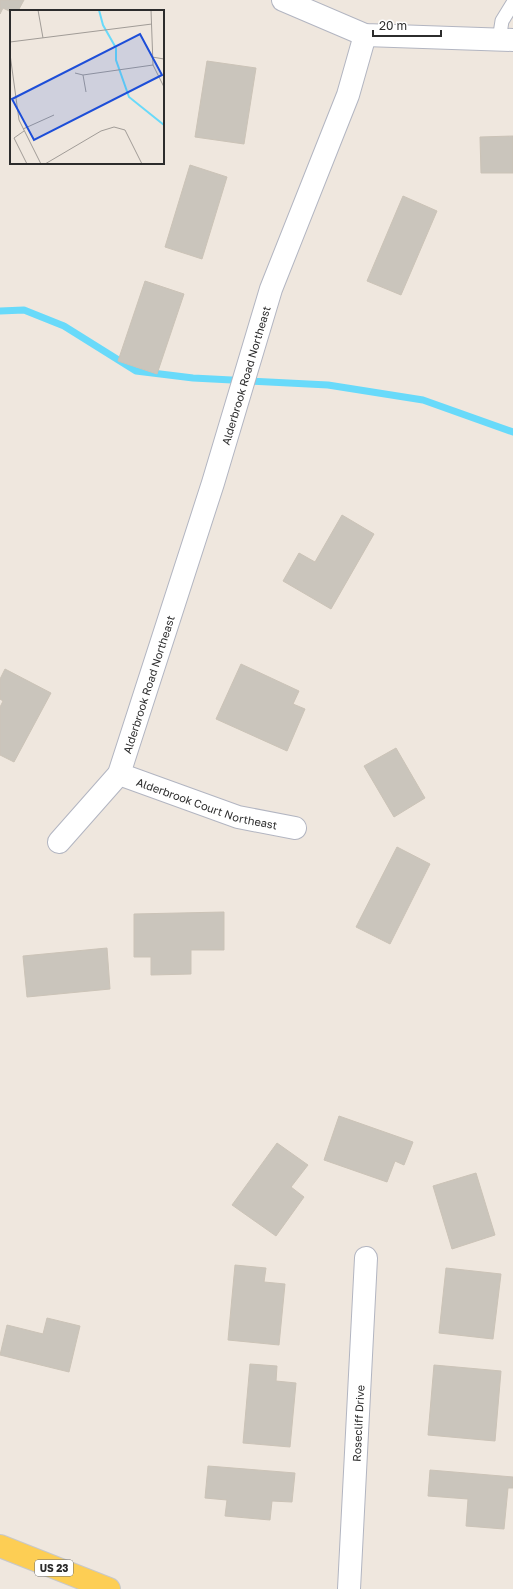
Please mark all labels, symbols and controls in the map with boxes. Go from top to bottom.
inset map [10,10,164,164]
scale bar [373,12,441,38]
text: 20 m [379,18,407,33]
street label: Alderbrook Road Northeast [218,304,272,446]
street label: Alderbrook Road Northeast [120,614,176,755]
street label: Alderbrook Court Northeast [135,774,279,831]
street label: Rosecliff Drive [349,1384,366,1462]
road number: US 23 [35,1560,73,1576]

